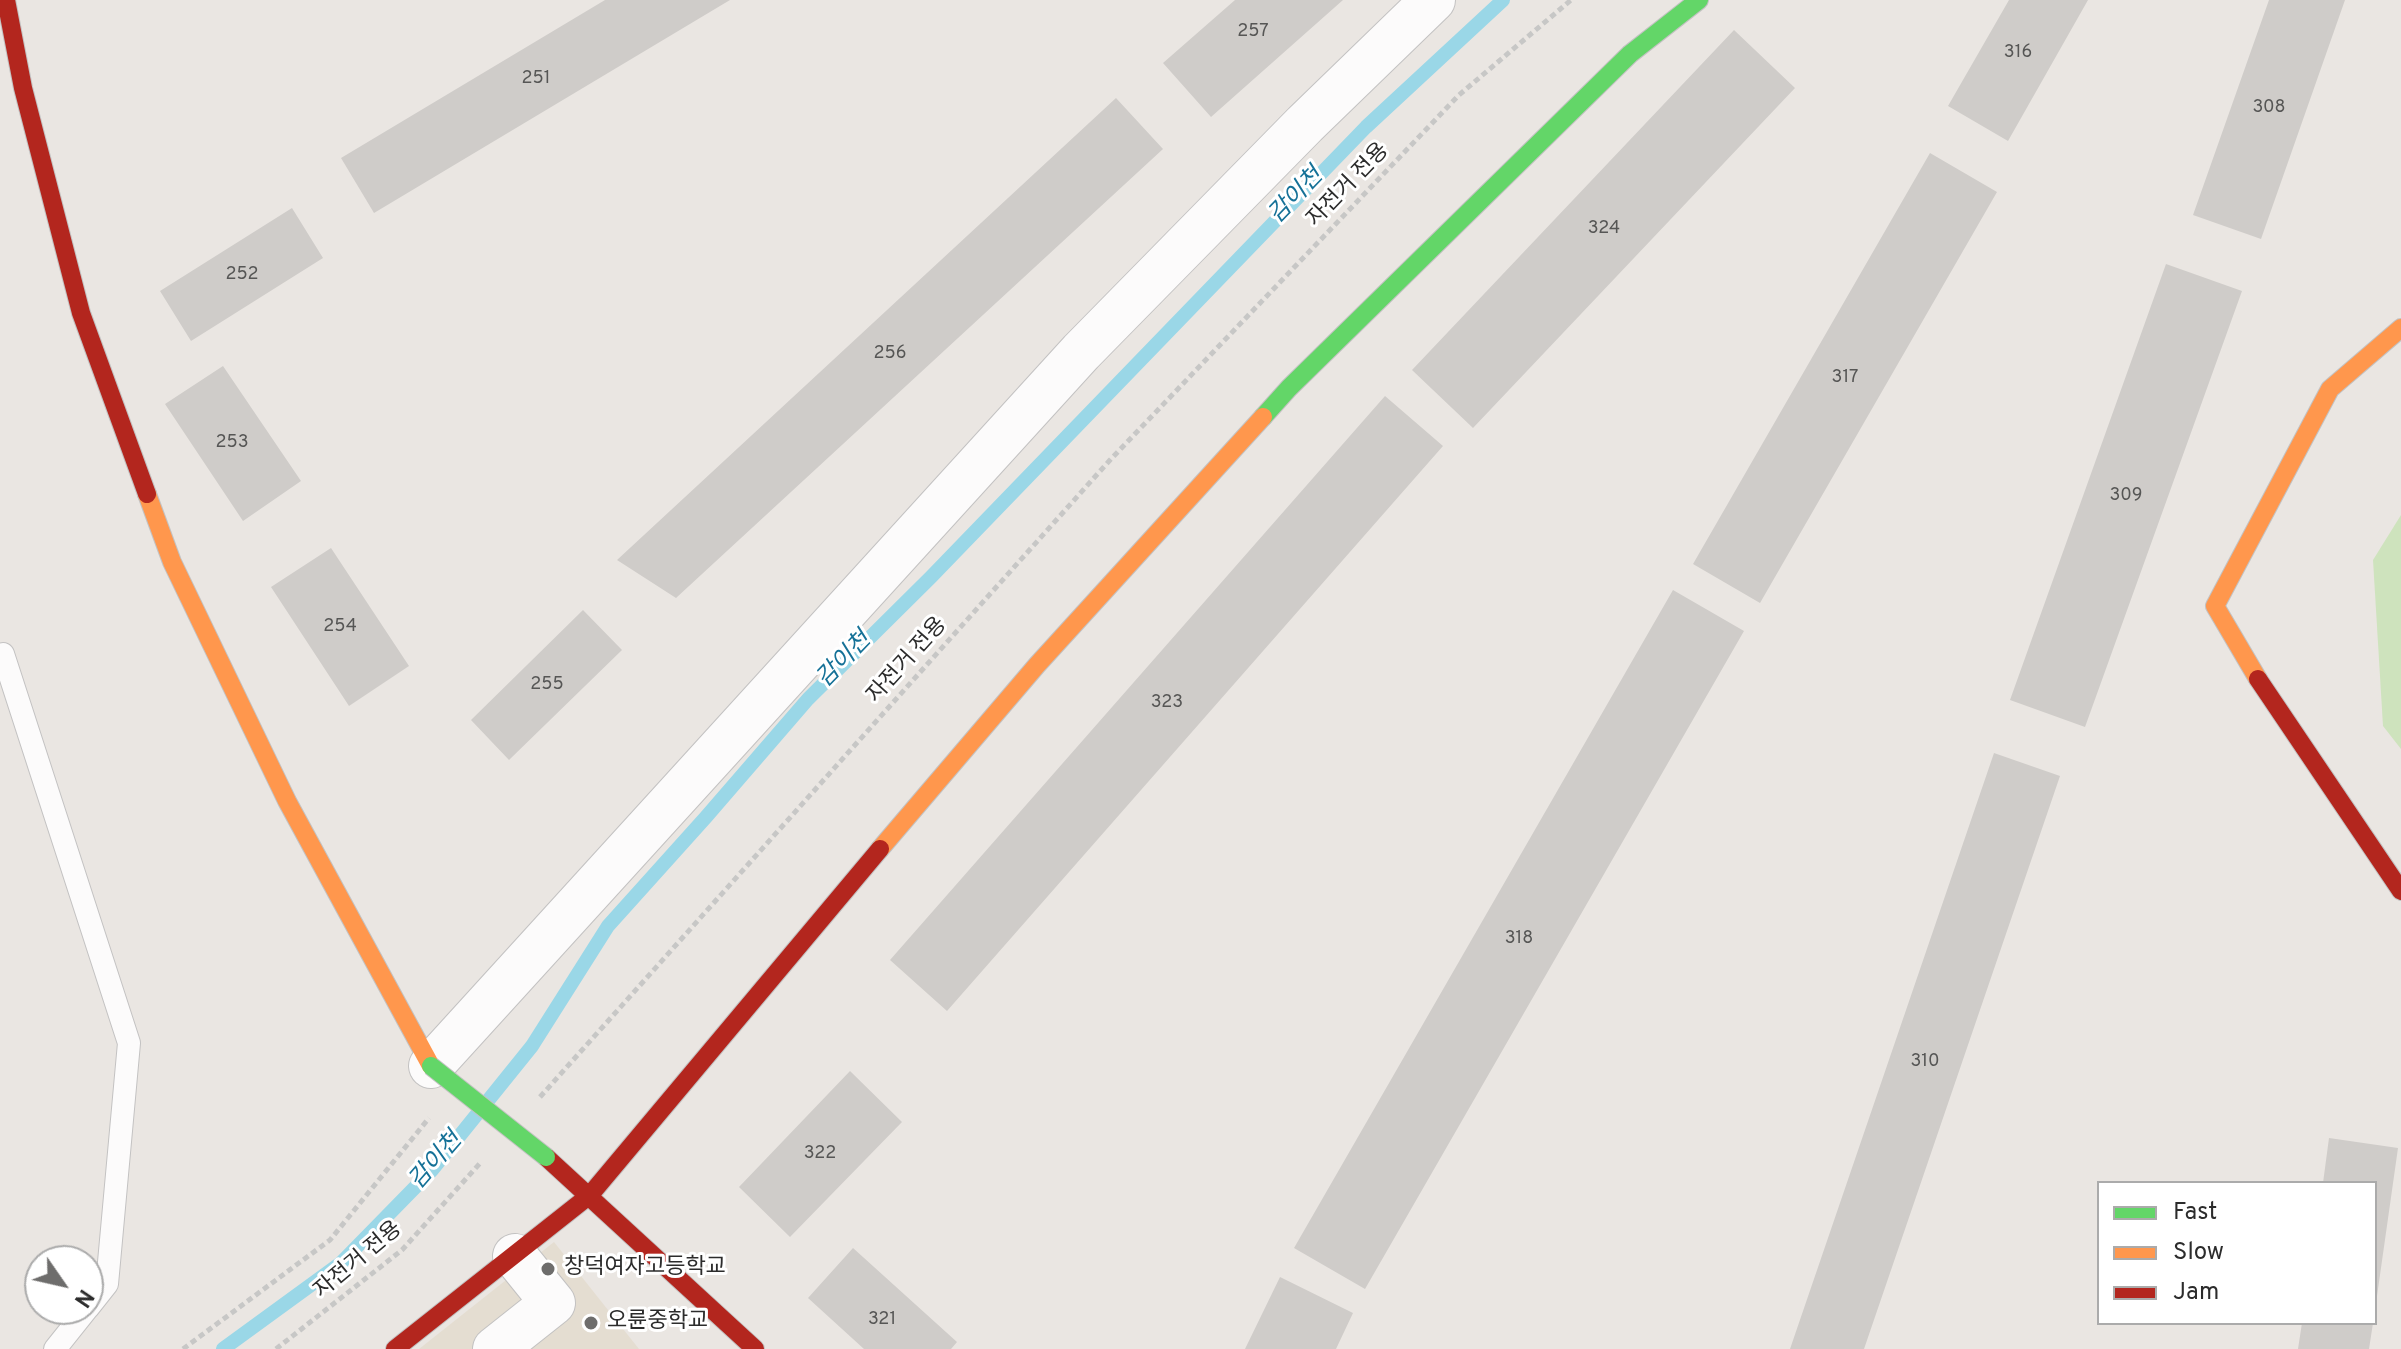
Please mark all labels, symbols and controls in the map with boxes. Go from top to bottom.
house number: 257 [1237,21,1269,43]
house number: 316 [2004,42,2032,64]
house number: 251 [522,68,550,90]
house number: 308 [2252,97,2286,119]
street label: 자전거 전용 [1303,139,1395,233]
water label: 감이천 [1264,163,1330,231]
house number: 324 [1588,218,1620,240]
house number: 252 [225,264,259,286]
house number: 256 [874,343,906,365]
house number: 317 [1832,367,1858,389]
house number: 253 [215,432,249,454]
house number: 309 [2110,485,2142,507]
street label: 자전거 전용 [863,613,953,709]
house number: 254 [323,616,357,638]
water label: 감이천 [812,627,878,695]
house number: 255 [530,674,564,696]
house number: 323 [1151,692,1183,714]
house number: 318 [1505,928,1533,950]
house number: 310 [1910,1051,1940,1073]
water label: 감이천 [404,1128,470,1196]
house number: 322 [804,1143,836,1165]
legend [2097,1181,2377,1325]
text: Fast [2173,1198,2217,1228]
street label: 자전거 전용 [310,1217,408,1305]
text: Slow [2173,1238,2224,1268]
north arrow [24,1245,104,1325]
place label: 창덕여자고등학교 [564,1256,726,1282]
marker: 창덕여자고등학교 [539,1260,557,1278]
text: Jam [2173,1278,2219,1308]
text: N [67,1283,98,1312]
house number: 321 [868,1309,896,1331]
place label: 오륜중학교 [607,1310,708,1336]
marker: 오륜중학교 [582,1314,600,1332]

